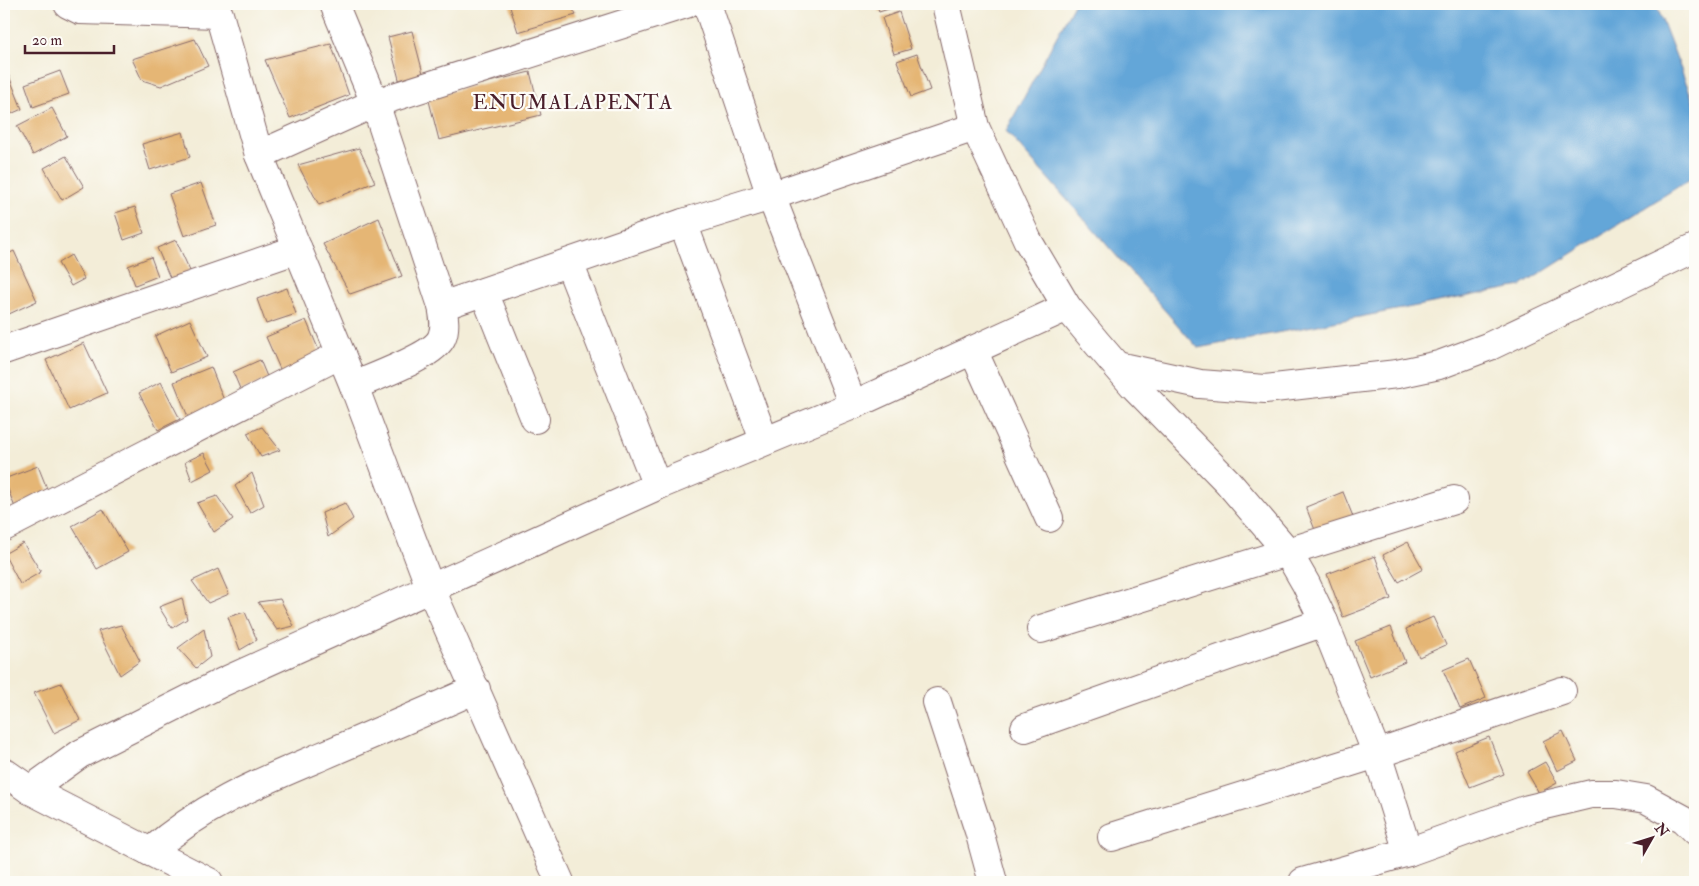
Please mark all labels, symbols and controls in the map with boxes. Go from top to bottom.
scale bar [25,22,114,54]
text: 20 m [32,31,62,50]
district label: ENUMALAPENTA [473,89,673,116]
north arrow [1626,814,1676,864]
text: N [1651,819,1673,841]

